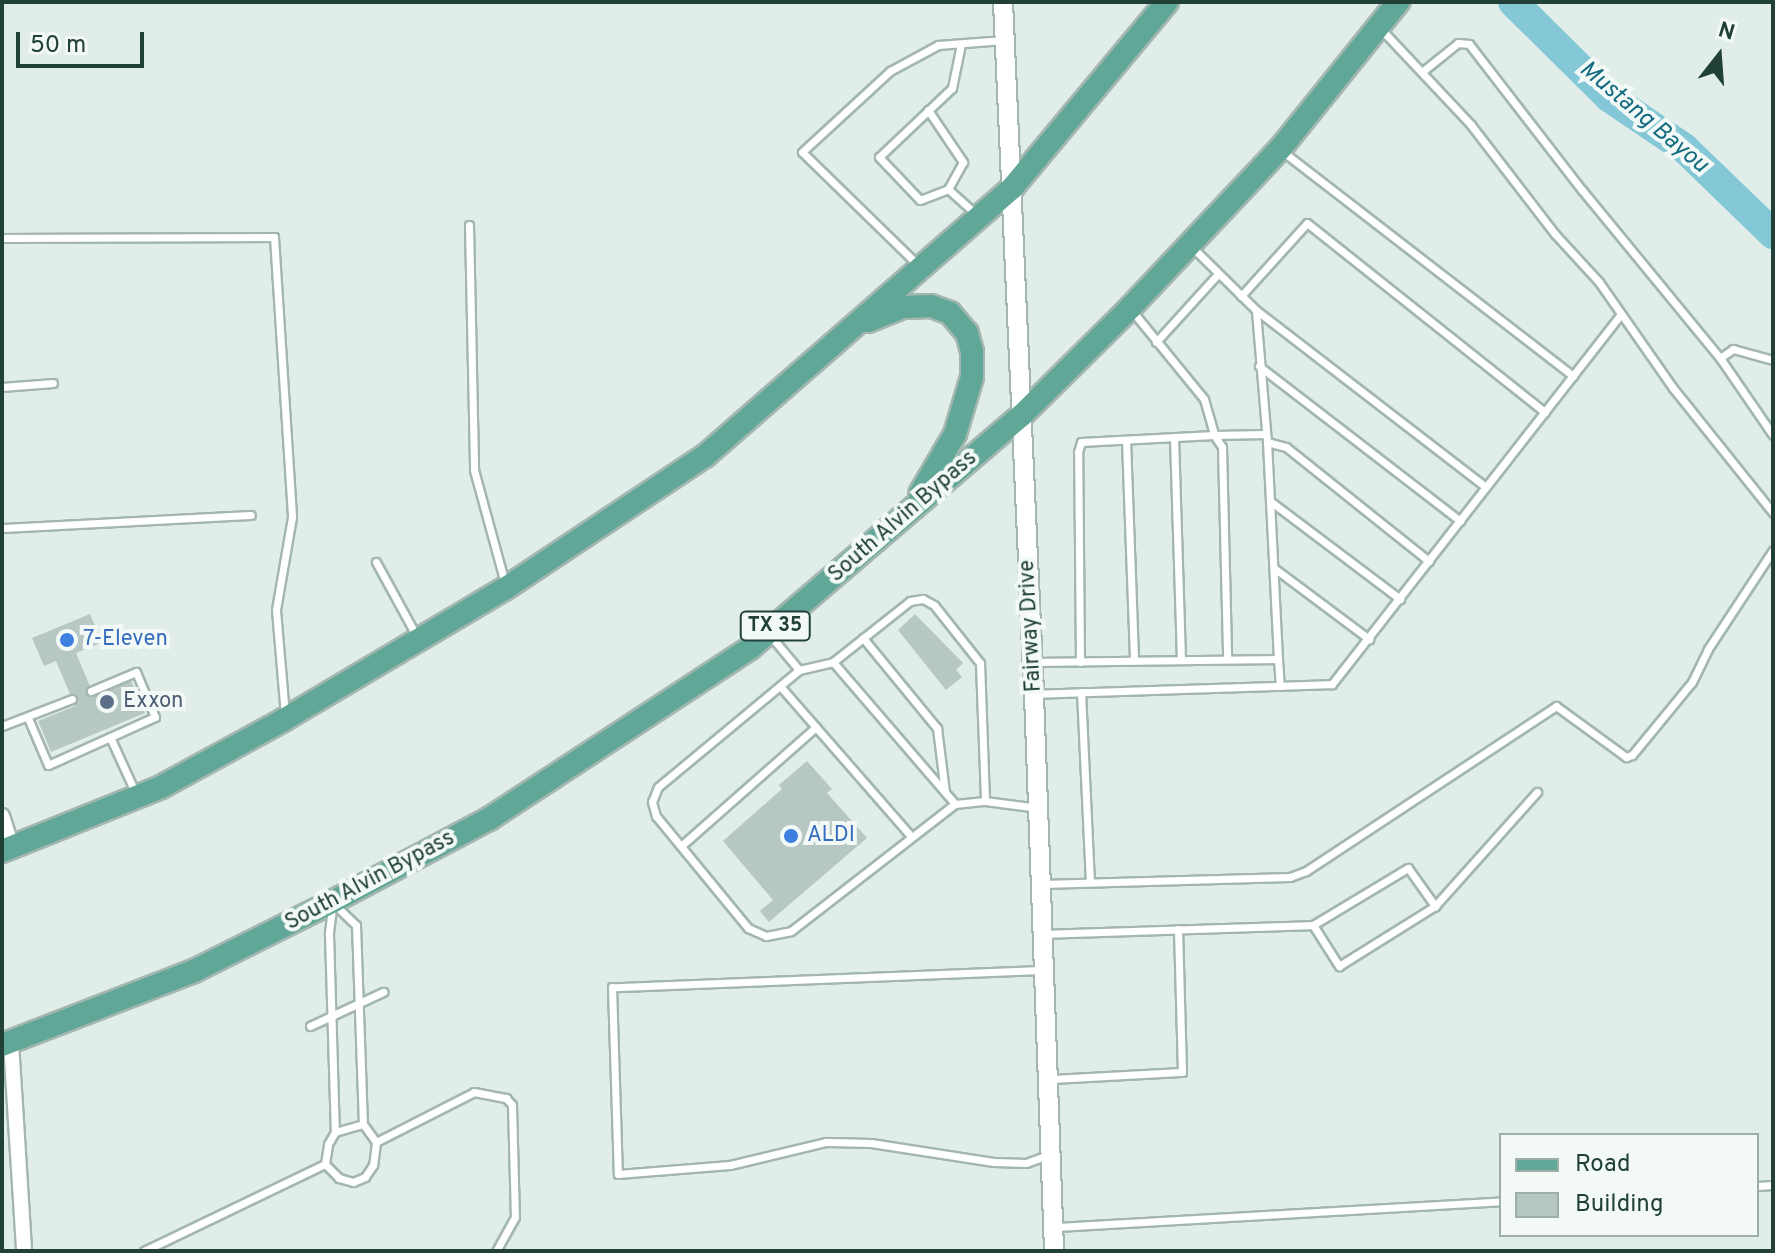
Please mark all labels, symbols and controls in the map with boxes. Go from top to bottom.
scale bar [20,16,148,66]
north arrow [1679,16,1759,96]
text: N [1715,17,1738,48]
text: 50 m [30,31,86,61]
water label: Mustang Bayou [1573,56,1713,180]
street label: South Alvin Bypass [823,445,983,589]
street label: Fairway Drive [1014,559,1048,693]
road number: TX 35 [739,610,811,642]
place label: 7-Eleven [83,627,168,653]
marker: 7-Eleven [58,631,76,649]
place label: Exxon [123,689,183,715]
marker: Exxon [98,693,116,711]
place label: ALDI [807,823,855,849]
street label: South Alvin Bypass [281,825,459,937]
marker: ALDI [782,827,800,845]
legend [1499,1133,1759,1237]
text: Road [1575,1150,1631,1180]
text: Building [1575,1190,1664,1220]

